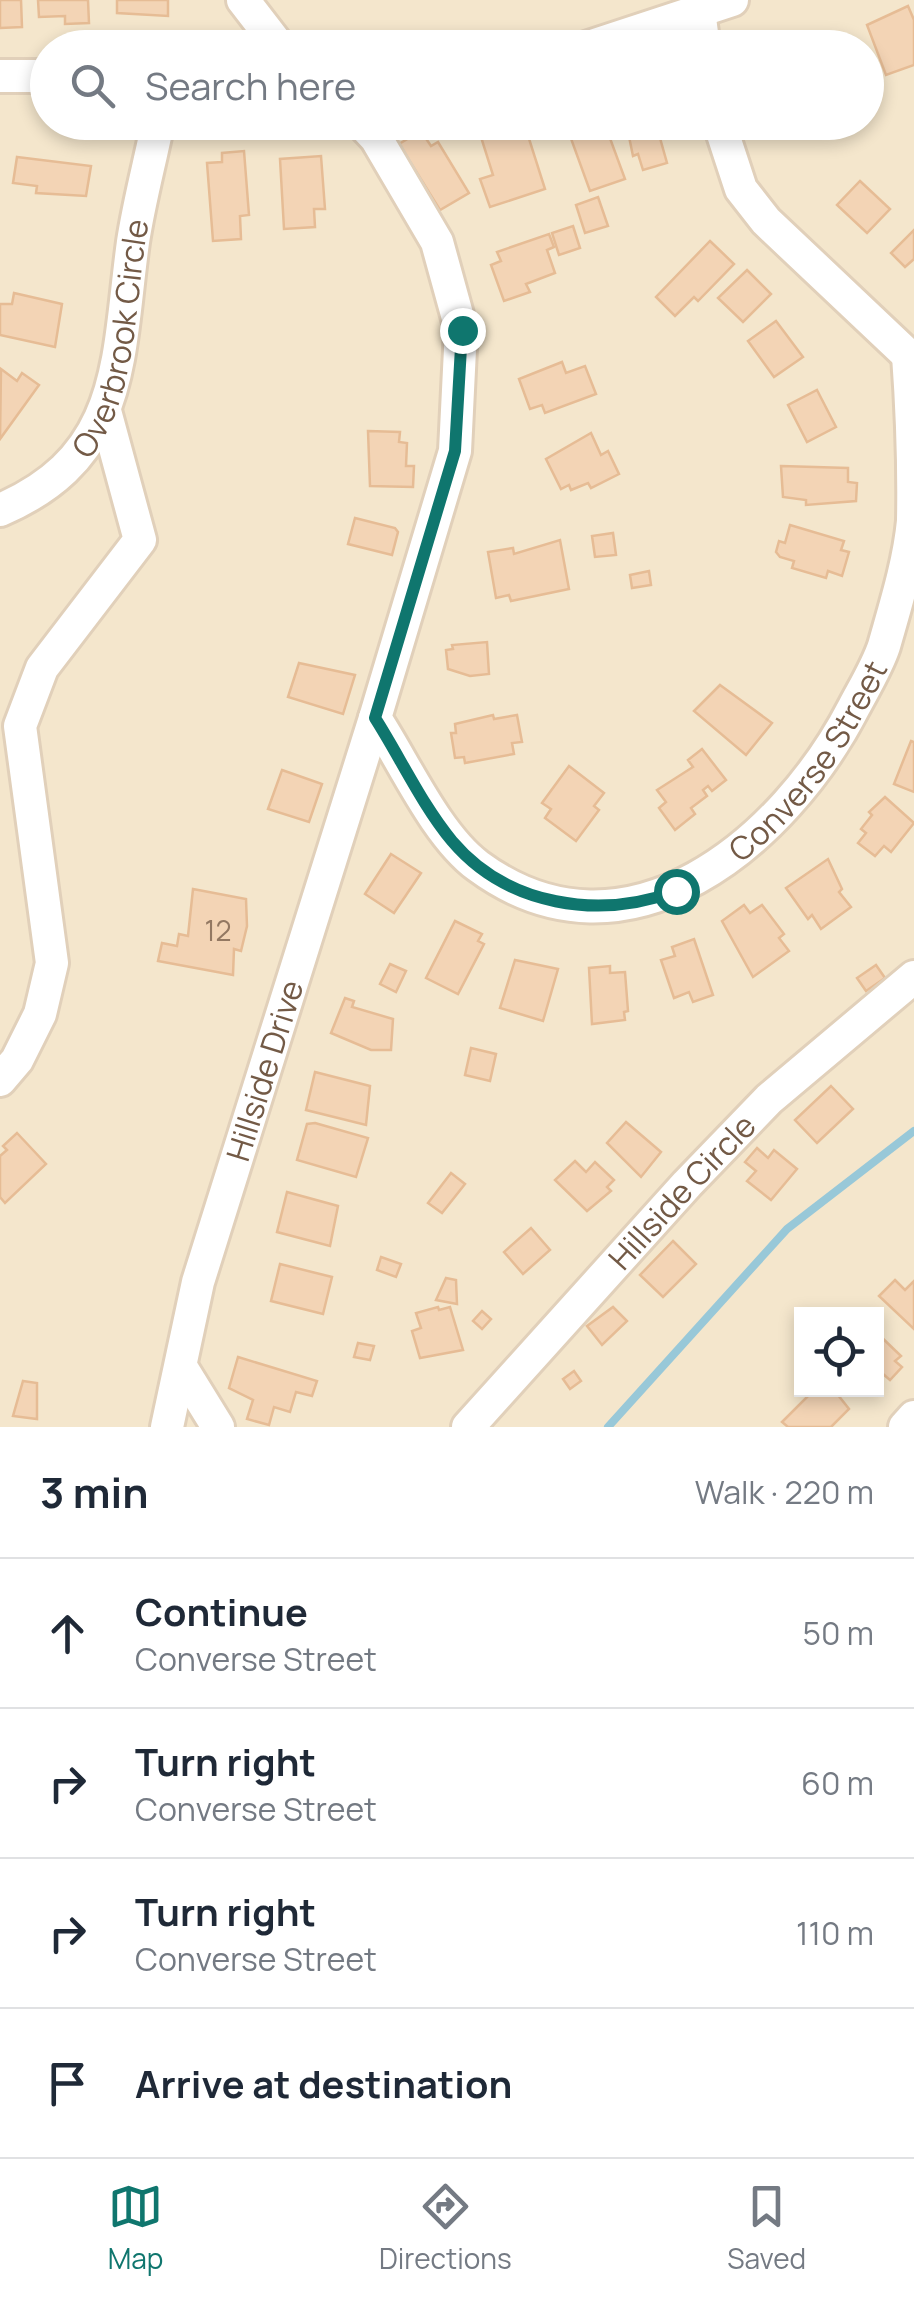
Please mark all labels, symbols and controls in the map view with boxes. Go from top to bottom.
search box [30,30,884,140]
icon: search [65,58,120,113]
text: Search here [145,59,356,111]
street label: Overbrook Circle [61,216,158,466]
route end [440,308,486,354]
street label: Converse Street [719,653,897,871]
route start [654,869,700,915]
house number: 12 [205,911,231,949]
street label: Hillside Drive [215,974,313,1167]
street label: Hillside Circle [598,1104,765,1279]
map controls [794,1307,884,1397]
button: locate [794,1307,884,1397]
text: 3 min [40,1463,149,1521]
text: Walk · 220 m [695,1470,874,1514]
text: Continue [135,1585,308,1637]
icon: ahead [40,1606,95,1661]
text: 50 m [802,1611,874,1655]
text: Converse Street [135,1637,377,1681]
text: Turn right [135,1735,316,1787]
icon: right [40,1756,95,1811]
text: 60 m [801,1761,874,1805]
text: Converse Street [135,1787,377,1831]
text: Turn right [135,1885,316,1937]
icon: right [40,1906,95,1961]
text: 110 m [796,1911,874,1955]
text: Converse Street [135,1937,377,1981]
icon: arrive [40,2056,95,2111]
text: Arrive at destination [135,2057,512,2109]
tab: Map [108,2179,163,2277]
tab: Directions [379,2179,512,2277]
tab: Saved [727,2179,806,2277]

